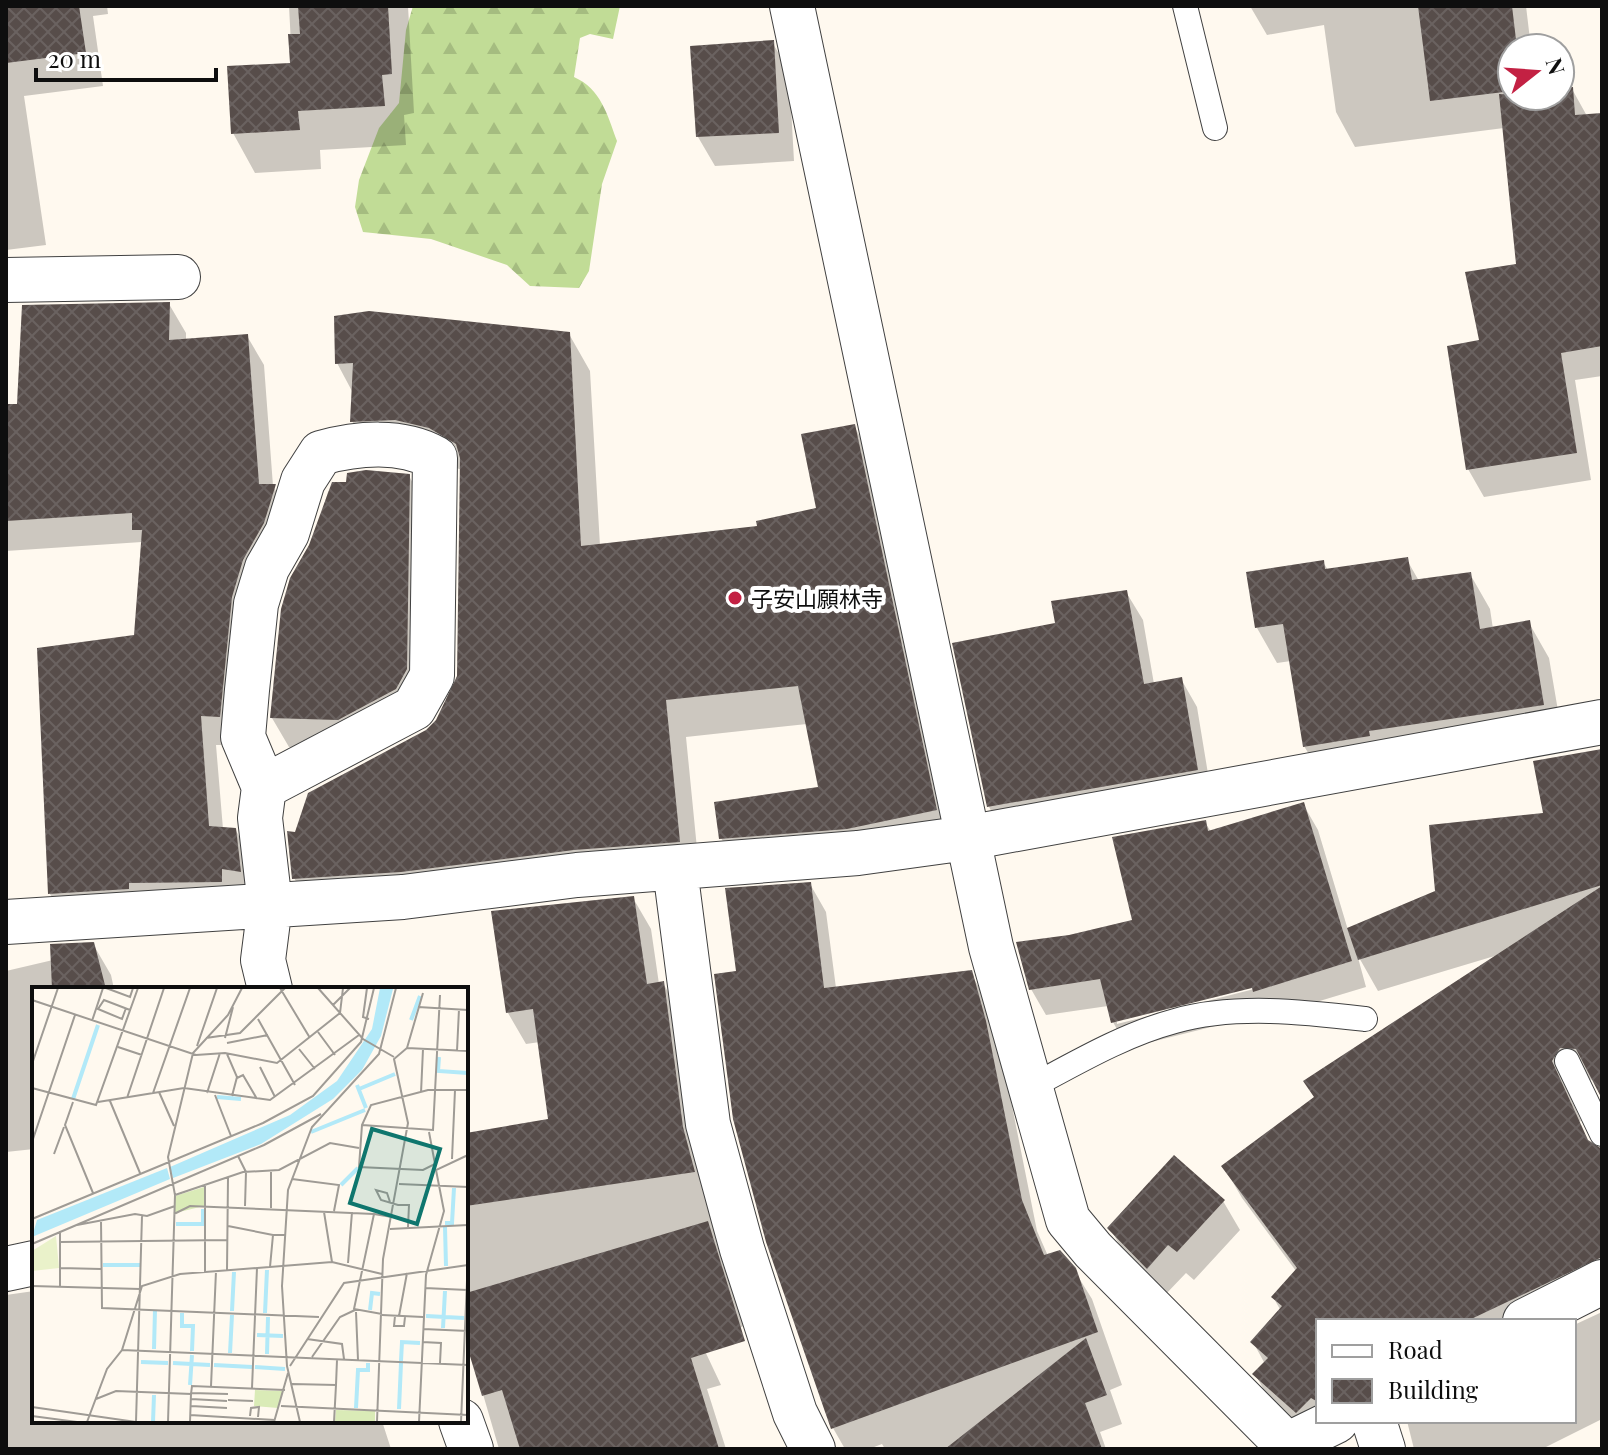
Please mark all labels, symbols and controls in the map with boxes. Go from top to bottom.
scale bar [36,32,216,82]
north arrow [1496,32,1576,112]
text: 20 m [48,42,101,74]
text: N [1539,54,1573,78]
place label: 子安山願林寺 [751,583,883,613]
marker: 子安山願林寺 [726,589,744,607]
inset map [32,987,468,1423]
legend [1316,1319,1576,1423]
text: Road [1388,1333,1443,1365]
text: Building [1388,1373,1479,1405]

